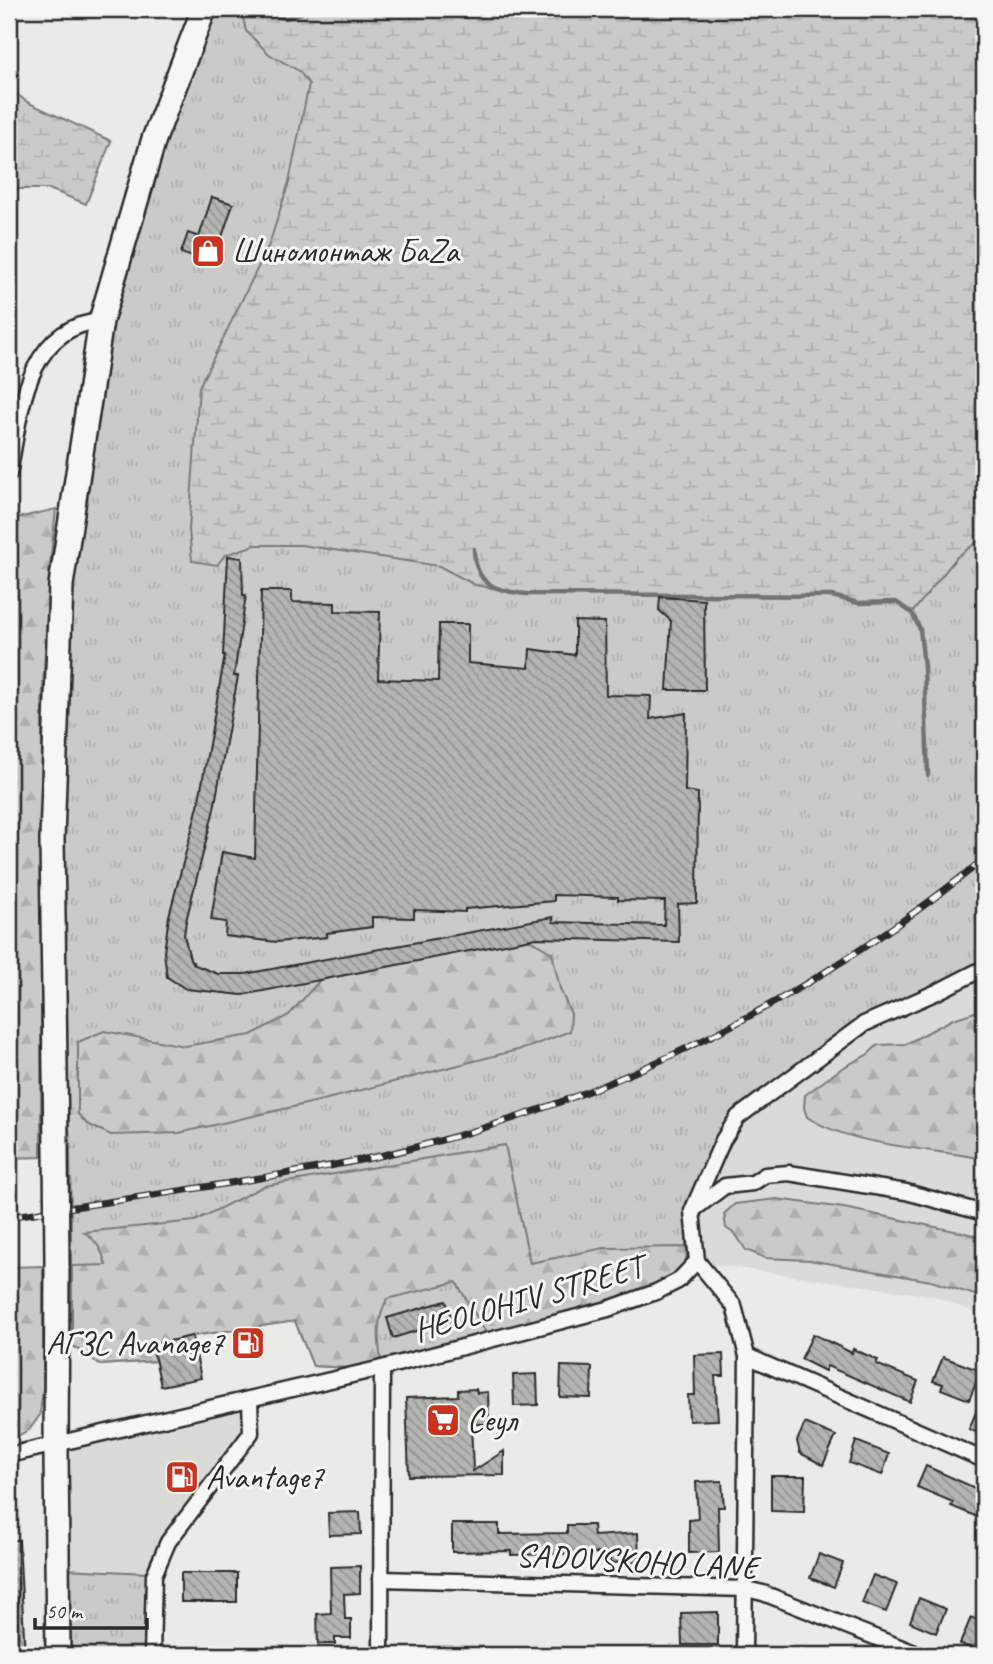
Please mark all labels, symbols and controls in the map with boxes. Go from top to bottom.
place label: Шиномонтаж БаZa [232,230,461,272]
shop icon: Шиномонтаж БаZa [189,232,227,270]
street label: HEOLOHIV STREET [409,1243,655,1351]
place label: АГЗС Avanage7 [46,1322,226,1364]
fuel station icon: АГЗС Avanage7 [229,1324,267,1362]
place label: Сеул [467,1399,519,1441]
supermarket icon: Сеул [424,1401,462,1439]
place label: Avantage7 [206,1456,326,1498]
fuel station icon: Avantage7 [163,1458,201,1496]
street label: SADOVSKOHO LANE [515,1534,763,1589]
scale bar [35,1587,147,1631]
text: 50 m [46,1598,84,1624]

